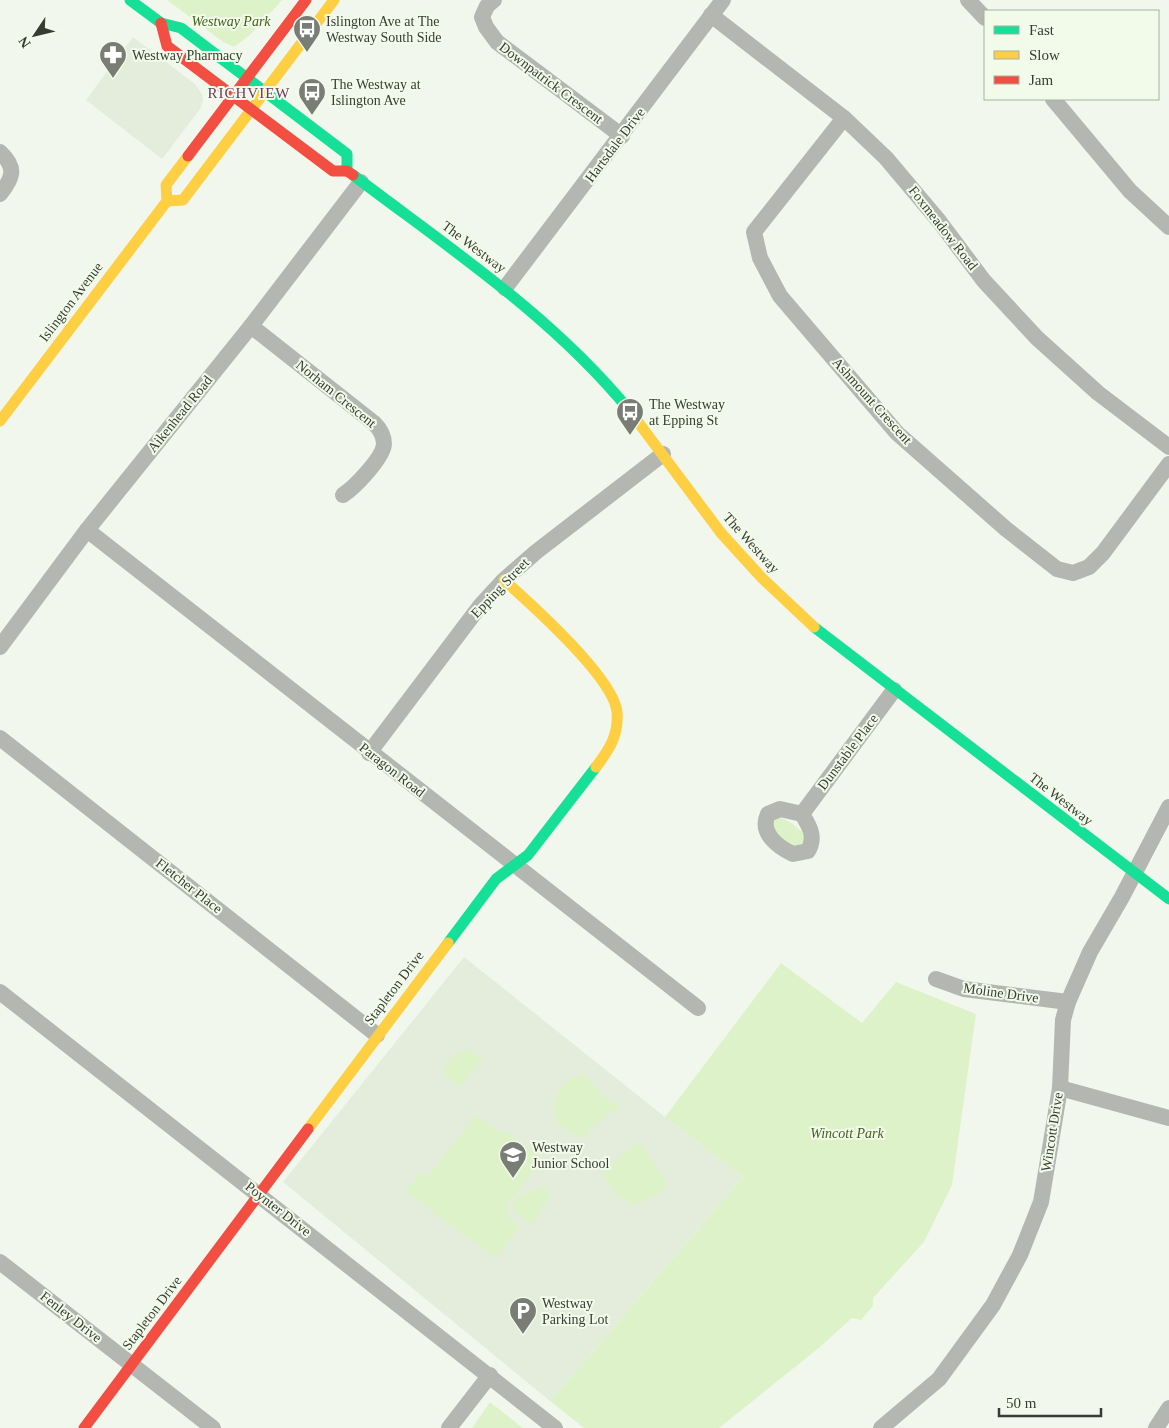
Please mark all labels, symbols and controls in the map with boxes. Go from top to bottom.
north arrow [10,10,60,60]
legend [984,10,1159,100]
park label: Westway Park [191,14,271,29]
bus stop icon: Islington Ave at The Westway South Side [292,14,322,53]
place label: Islington Ave at The Westway South Side [326,14,442,45]
text: Fast [1029,22,1055,38]
text: N [16,34,34,51]
street label: Downpatrick Crescent [496,39,606,127]
pharmacy icon: Westway Pharmacy [98,40,128,79]
text: Slow [1029,47,1060,63]
place label: Westway Pharmacy [132,48,242,63]
text: Jam [1029,72,1053,88]
bus stop icon: The Westway at Islington Ave [297,77,327,116]
place label: The Westway at Islington Ave [331,77,421,108]
district label: RICHVIEW [208,85,291,101]
street label: Hartsdale Drive [582,105,648,185]
street label: Foxmeadow Road [906,183,980,273]
street label: The Westway [439,218,509,276]
street label: Islington Avenue [36,260,106,344]
street label: Ashmount Crescent [829,355,915,447]
street label: Norham Crescent [293,357,379,431]
street label: Aikenhead Road [145,373,215,455]
bus stop icon: The Westway at Epping St [615,397,645,436]
place label: The Westway at Epping St [649,397,725,428]
street label: The Westway [720,510,782,576]
street label: Epping Street [468,555,532,621]
street label: Dunstable Place [815,711,881,793]
street label: Paragon Road [356,740,428,800]
street label: The Westway [1026,770,1096,828]
street label: Fletcher Place [153,856,225,916]
street label: Stapleton Drive [361,948,427,1028]
street label: Moline Drive [962,980,1040,1006]
street label: Wincott Drive [1038,1091,1066,1173]
park label: Wincott Park [810,1126,885,1141]
school or university icon: Westway Junior School [498,1140,528,1179]
place label: Westway Junior School [532,1140,610,1171]
street label: Poynter Drive [242,1179,314,1239]
street label: Stapleton Drive [119,1273,185,1353]
street label: Fenley Drive [37,1288,105,1346]
parking icon: Westway Parking Lot [508,1296,538,1335]
place label: Westway Parking Lot [542,1296,609,1327]
scale bar [999,1386,1102,1418]
text: 50 m [1006,1395,1037,1411]

